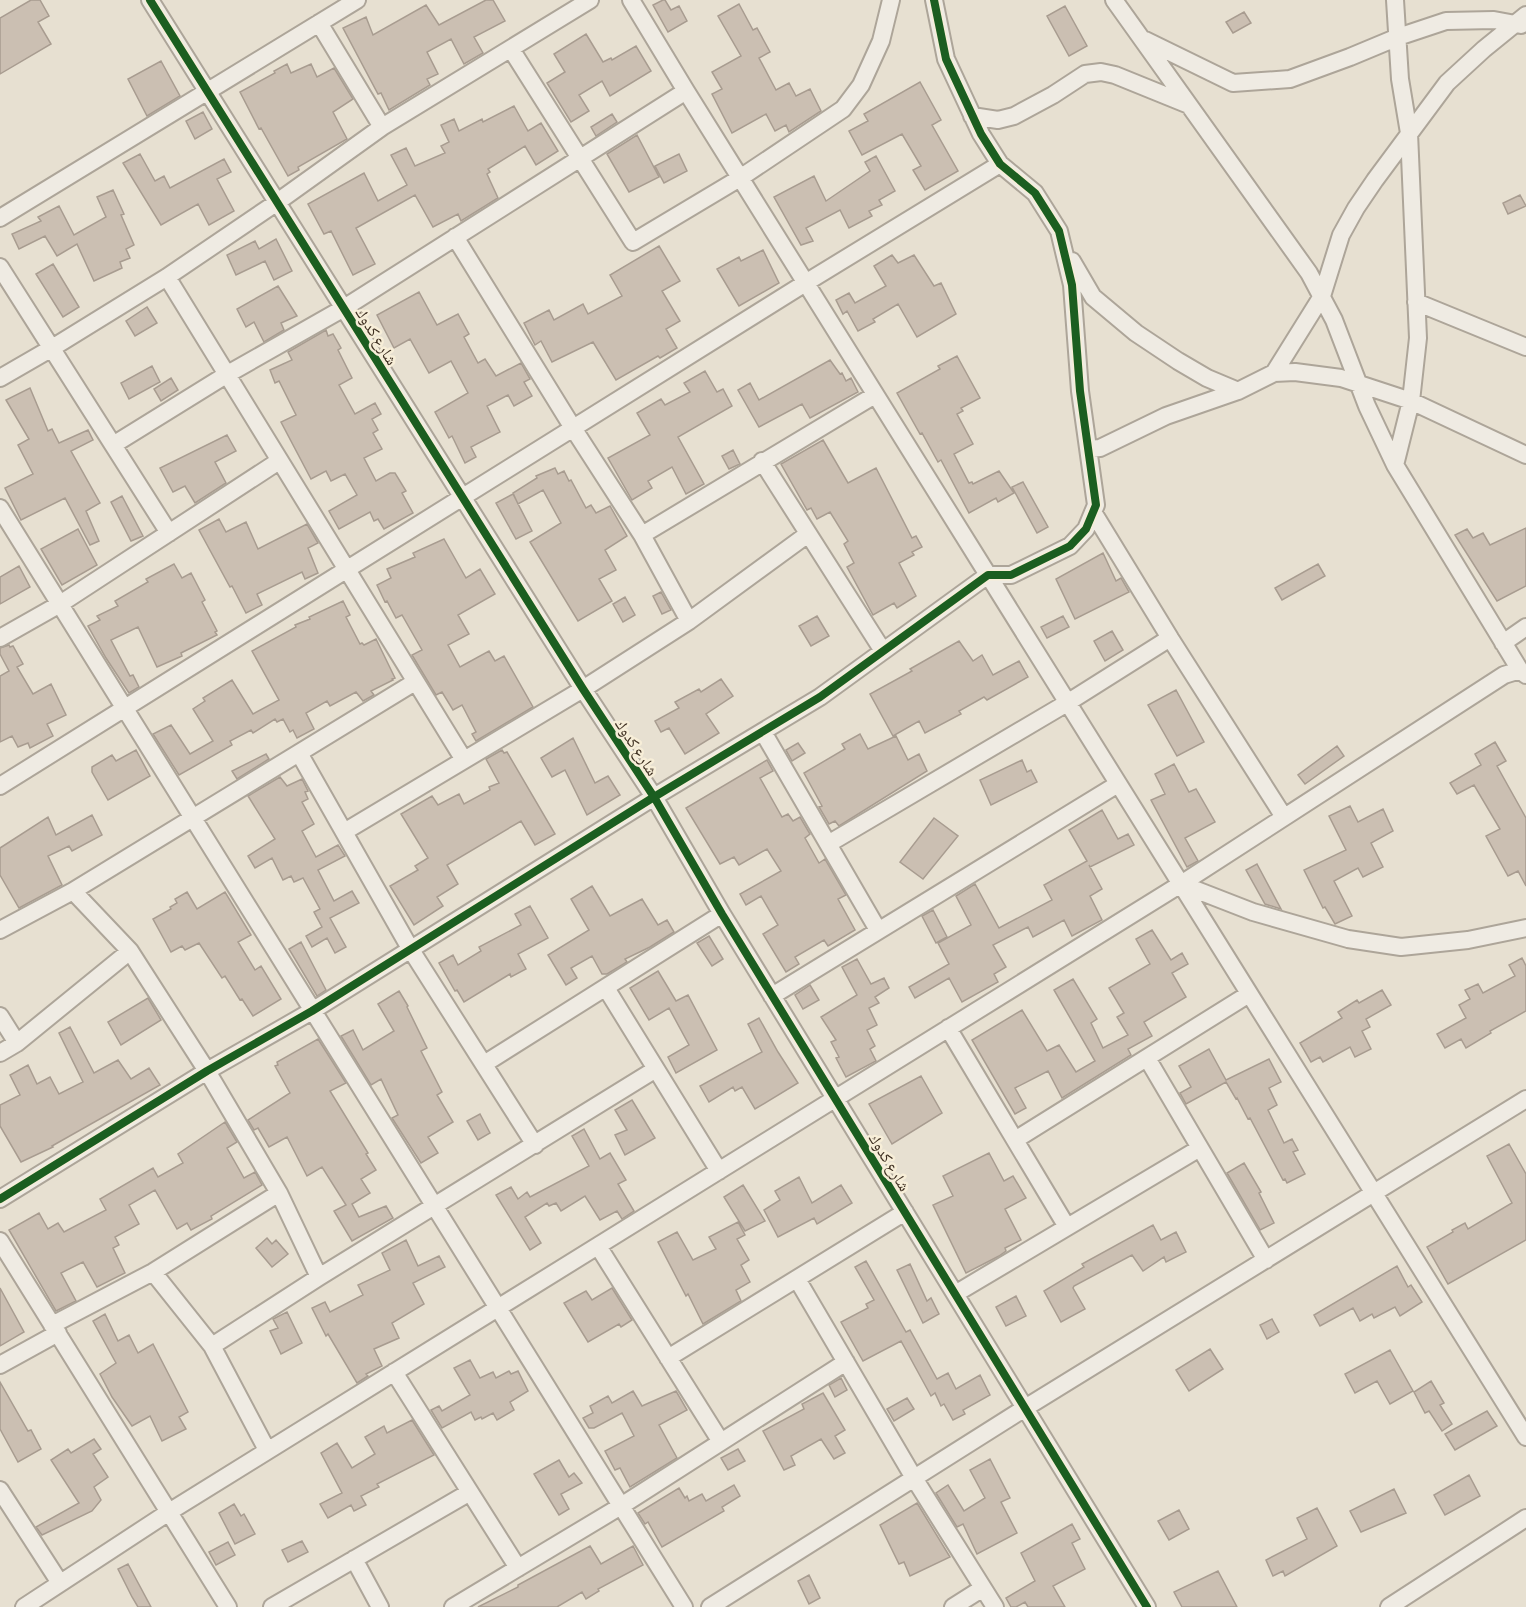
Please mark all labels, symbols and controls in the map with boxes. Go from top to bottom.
street label: شارع كدوك [351,305,401,369]
street label: شارع كدوك [610,716,661,780]
street label: شارع كدوك [864,1130,913,1195]

